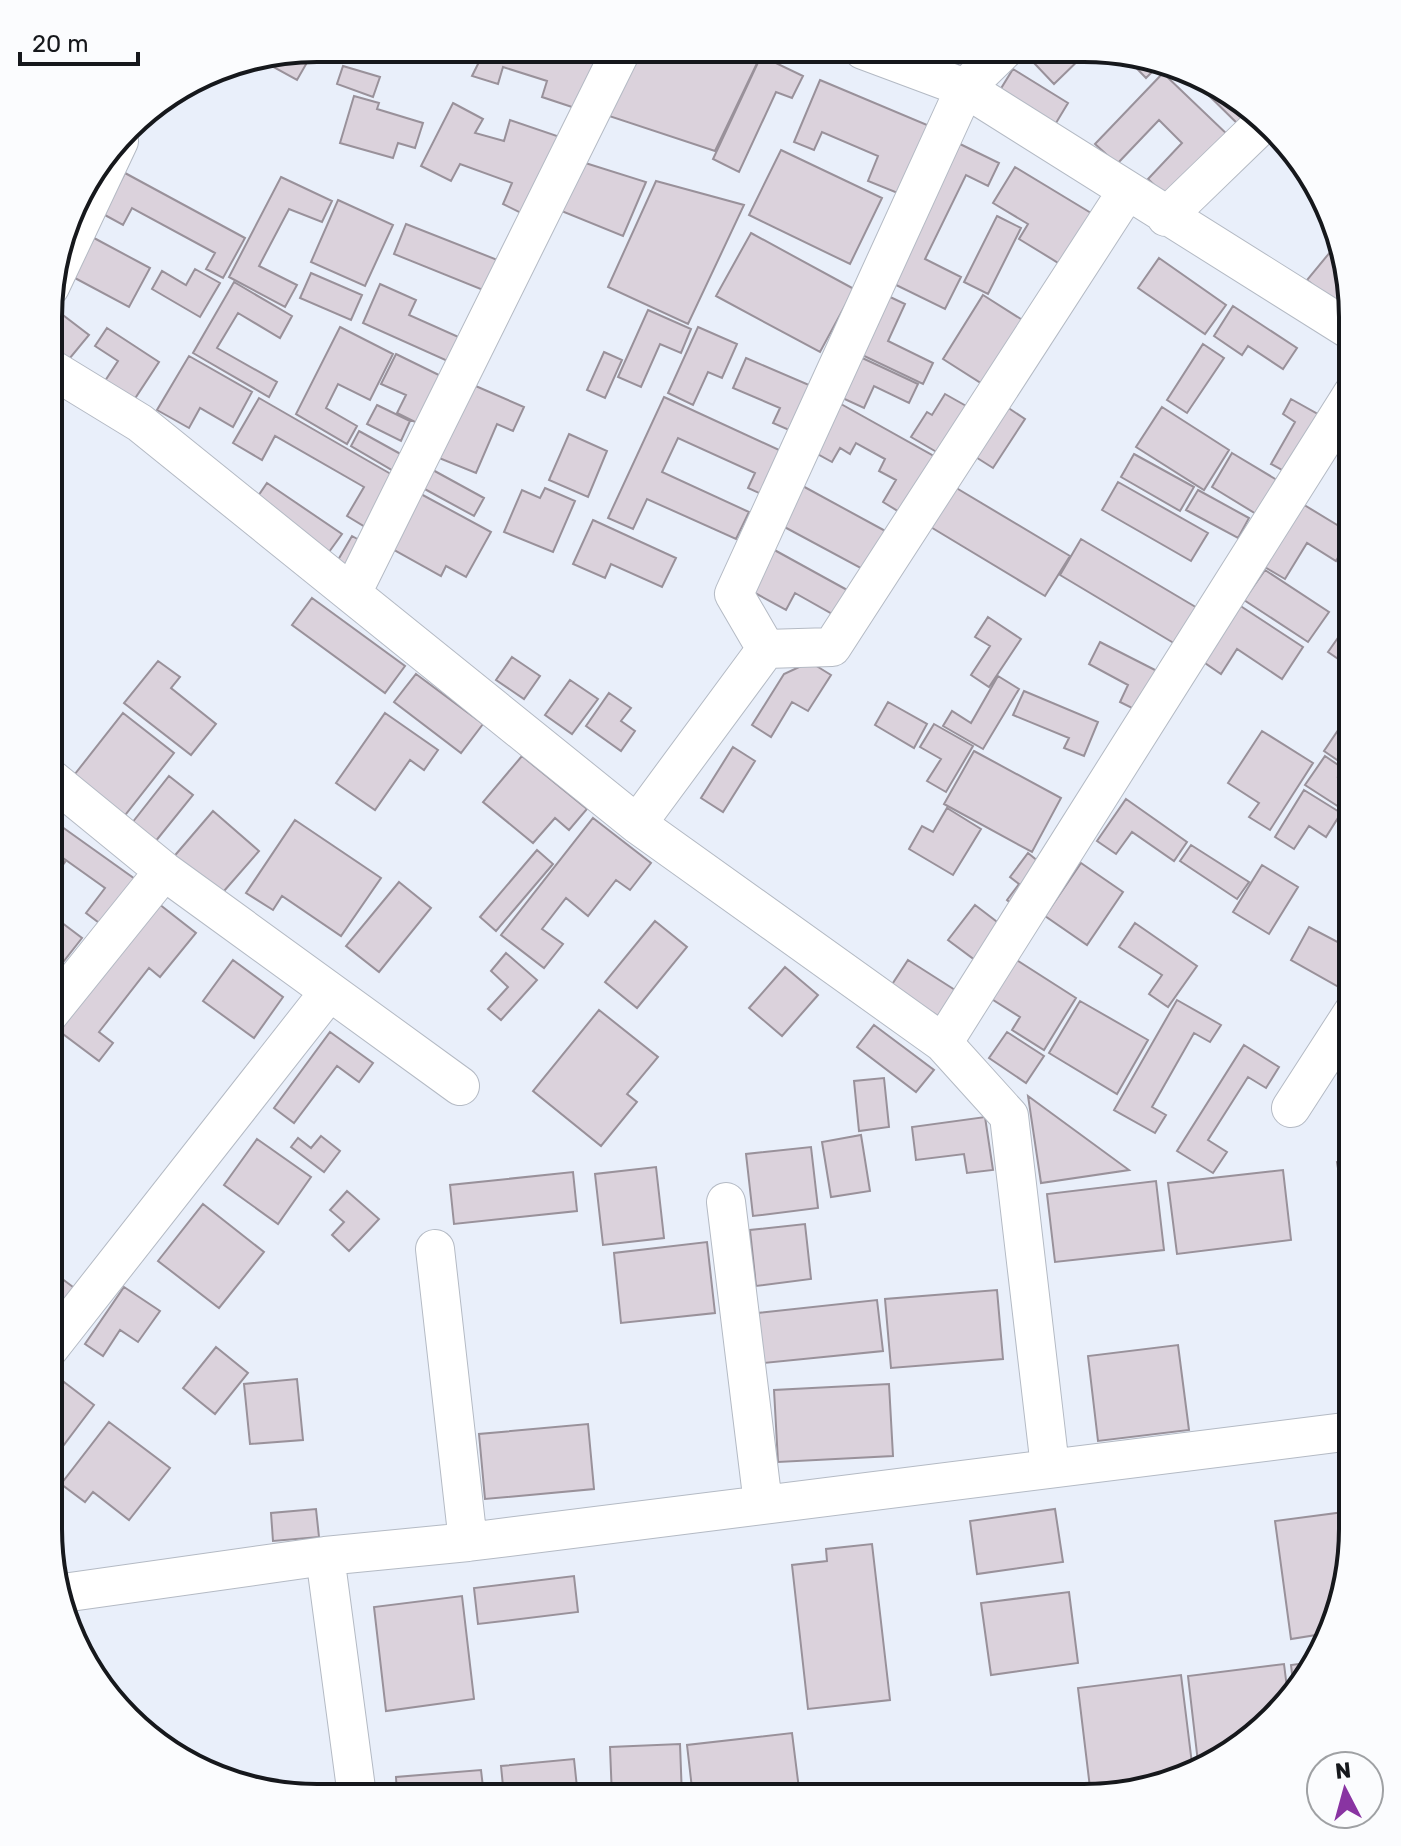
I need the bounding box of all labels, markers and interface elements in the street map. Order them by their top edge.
scale bar [20,16,138,66]
text: 20 m [32,30,89,58]
north arrow [1305,1750,1385,1830]
text: N [1334,1756,1352,1785]

